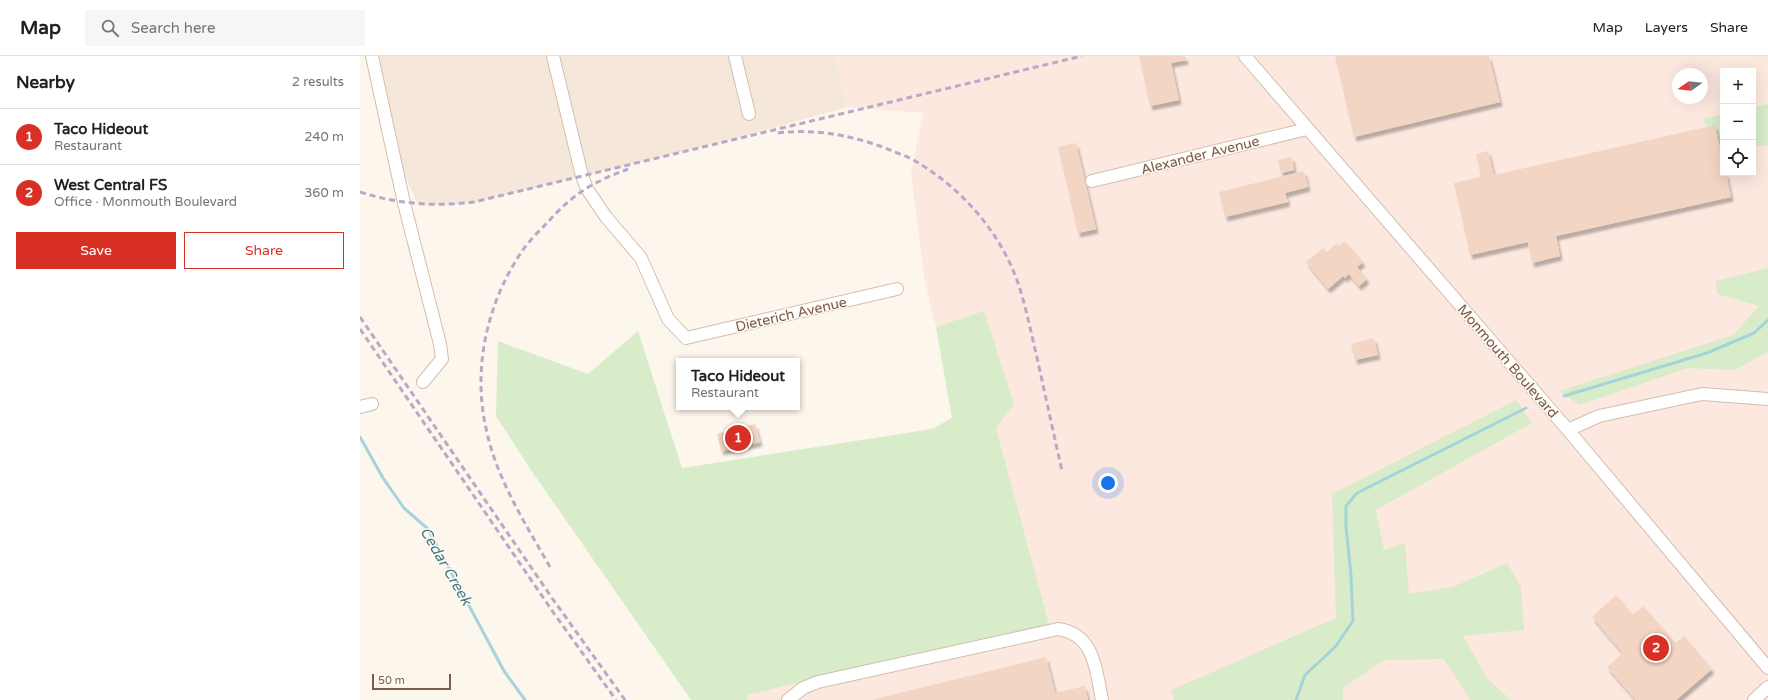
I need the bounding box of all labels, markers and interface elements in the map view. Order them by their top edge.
search box [85,10,365,46]
text: Map [20,17,61,39]
icon: search [99,17,121,39]
text: Search here [131,19,215,37]
text: Map [1593,19,1623,36]
text: Layers [1645,19,1688,36]
text: Share [1710,19,1748,36]
north arrow [1672,68,1708,104]
map controls [1720,68,1756,176]
button: + [1720,68,1756,104]
text: Nearby [16,72,75,93]
text: 2 results [292,74,344,90]
button: − [1720,104,1756,140]
text: Taco Hideout [54,120,148,138]
text: 1 [25,129,33,145]
text: 240 m [304,129,344,145]
street label: Alexander Avenue [1139,133,1261,178]
text: Restaurant [54,138,122,154]
button: locate [1720,140,1756,176]
text: West Central FS [54,176,167,194]
text: 2 [25,185,33,201]
text: 360 m [304,185,344,201]
text: Office · Monmouth Boulevard [54,194,237,210]
button: Save [16,232,176,269]
button: Share [184,232,344,269]
street label: Dieterich Avenue [734,293,848,336]
street label: Monmouth Boulevard [1454,301,1562,422]
popup [676,358,800,410]
text: Taco Hideout [691,367,785,385]
text: Restaurant [691,385,759,401]
pin: 1 [725,423,751,453]
your location [1098,473,1118,493]
water label: Cedar Creek [416,524,477,610]
pin: 2 [1643,633,1669,663]
scale bar [372,672,451,691]
text: 50 m [378,674,405,687]

